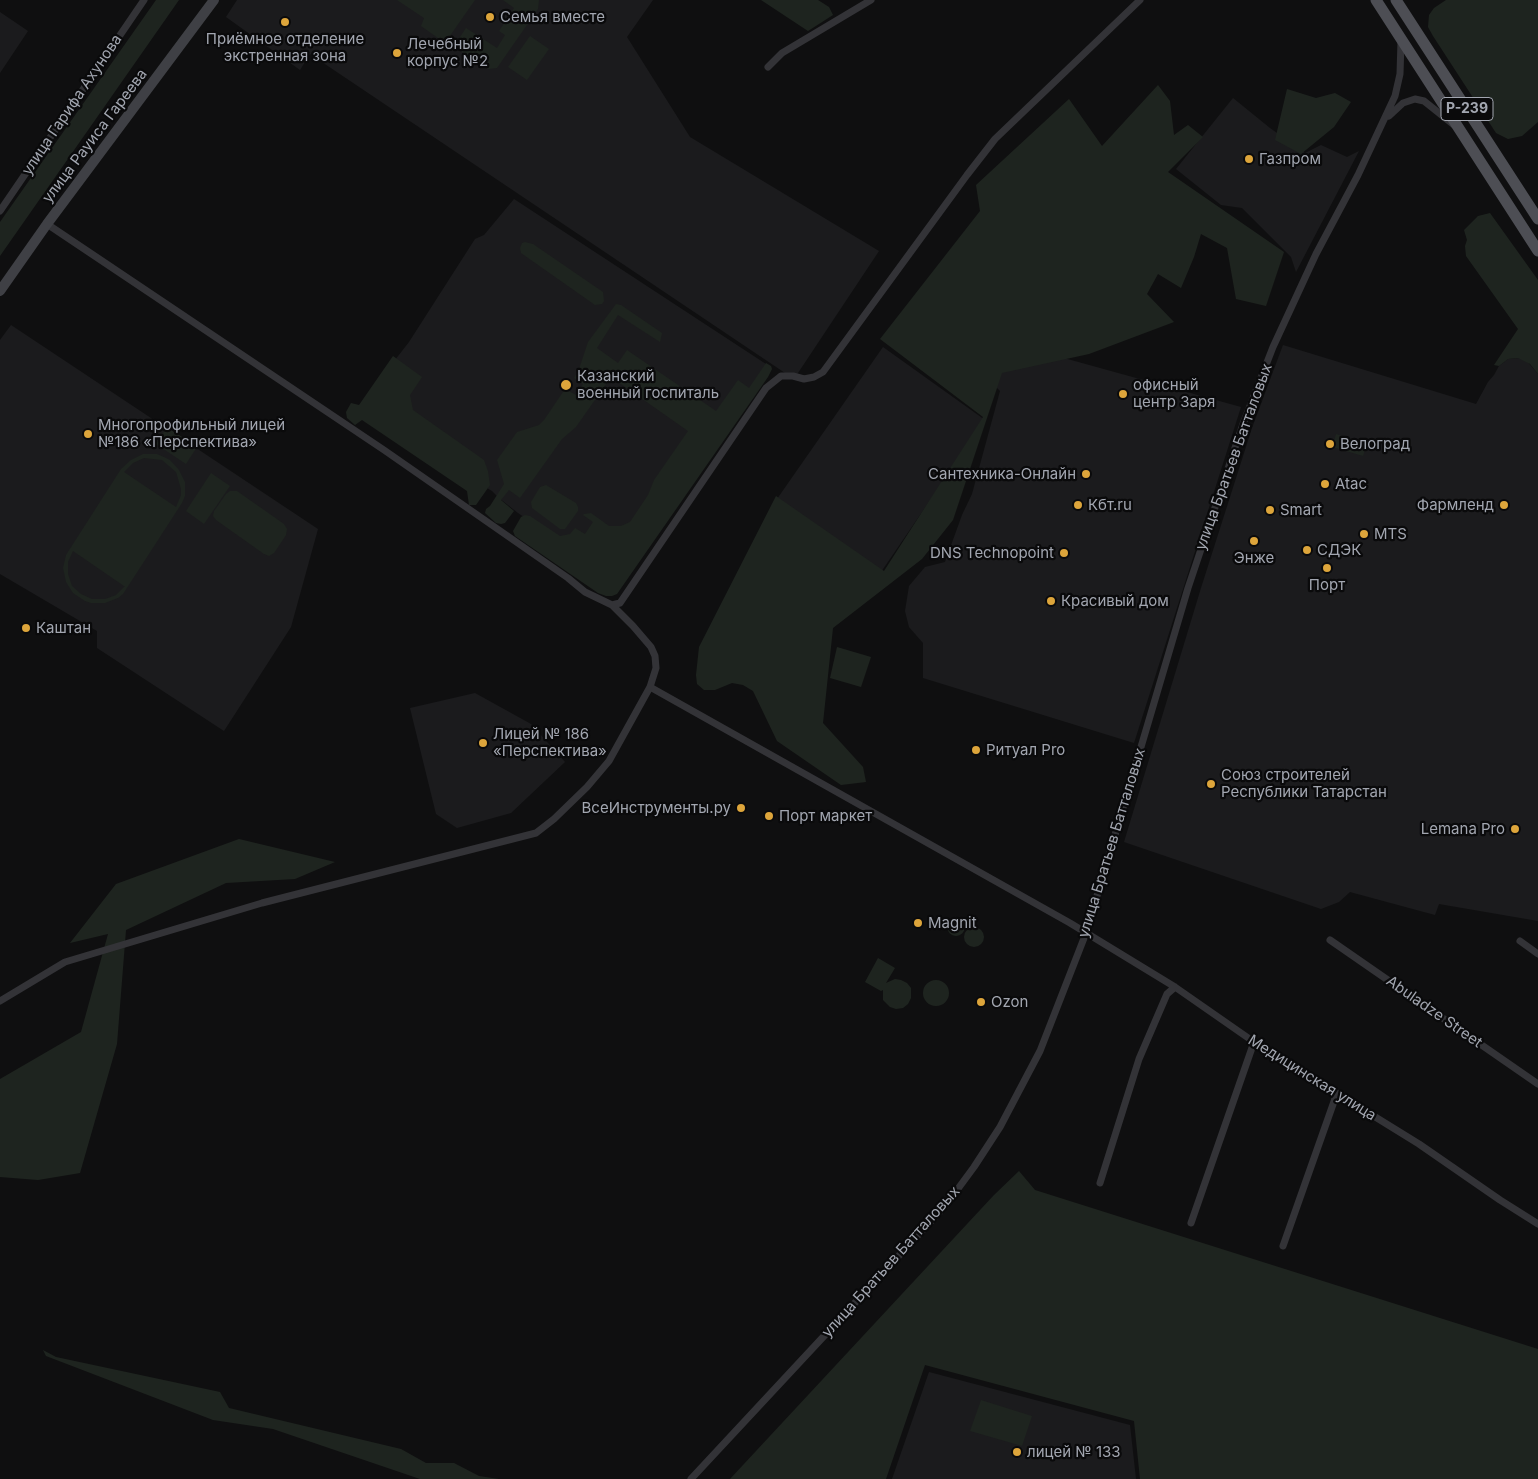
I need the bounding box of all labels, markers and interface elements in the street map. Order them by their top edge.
place label: Семья вместе [500,8,605,26]
marker: Семья вместе [484,11,496,23]
marker: Приёмное отделение экстренная зона [279,16,291,28]
place label: Приёмное отделение экстренная зона [206,30,364,65]
street label: улица Гарифа Ахунова [18,31,126,179]
place label: Лечебный корпус №2 [407,35,488,70]
marker: Лечебный корпус №2 [391,47,403,59]
street label: улица Рауиса Гареева [39,66,151,206]
road number: Р-239 [1441,98,1493,120]
place label: Газпром [1259,150,1321,168]
marker: Газпром [1243,153,1255,165]
street label: улица Братьев Батталовых [1192,361,1276,553]
place label: Казанский военный госпиталь [577,367,719,402]
place label: офисный центр Заря [1133,376,1215,411]
marker: Казанский военный госпиталь [559,378,573,392]
marker: офисный центр Заря [1117,388,1129,400]
place label: Многопрофильный лицей №186 «Перспектива» [98,416,285,451]
marker: Многопрофильный лицей №186 «Перспектива» [82,428,94,440]
place label: Велоград [1340,435,1410,453]
marker: Велоград [1324,438,1336,450]
place label: Сантехника-Онлайн [928,465,1076,483]
marker: Сантехника-Онлайн [1080,468,1092,480]
place label: Atac [1335,475,1367,493]
marker: Atac [1319,478,1331,490]
place label: Кбт.ru [1088,496,1132,514]
place label: Фармленд [1417,496,1494,514]
marker: Кбт.ru [1072,499,1084,511]
marker: Фармленд [1498,499,1510,511]
place label: Smart [1280,501,1322,519]
marker: Smart [1264,504,1276,516]
place label: MTS [1374,525,1407,543]
marker: MTS [1358,528,1370,540]
marker: Энже [1248,535,1260,547]
place label: СДЭК [1317,541,1361,559]
place label: DNS Technopoint [930,544,1054,562]
marker: СДЭК [1301,544,1313,556]
marker: DNS Technopoint [1058,547,1070,559]
place label: Энже [1234,549,1274,567]
marker: Порт [1321,562,1333,574]
place label: Порт [1309,576,1345,594]
place label: Красивый дом [1061,592,1169,610]
marker: Красивый дом [1045,595,1057,607]
place label: Каштан [36,619,91,637]
marker: Каштан [20,622,32,634]
place label: Лицей № 186 «Перспектива» [493,725,607,760]
marker: Лицей № 186 «Перспектива» [477,737,489,749]
place label: Ритуал Pro [986,741,1065,759]
marker: Ритуал Pro [970,744,982,756]
street label: улица Братьев Батталовых [1075,746,1149,940]
place label: Союз строителей Республики Татарстан [1221,766,1387,801]
marker: Союз строителей Республики Татарстан [1205,778,1217,790]
place label: ВсеИнструменты.ру [582,799,731,817]
marker: ВсеИнструменты.ру [735,802,747,814]
place label: Порт маркет [779,807,872,825]
marker: Порт маркет [763,810,775,822]
place label: Lemana Pro [1421,820,1505,838]
marker: Lemana Pro [1509,823,1521,835]
place label: Magnit [928,914,977,932]
marker: Magnit [912,917,924,929]
street label: Abuladze Street [1383,972,1485,1052]
place label: Ozon [991,993,1028,1011]
marker: Ozon [975,996,987,1008]
street label: Медицинская улица [1245,1031,1379,1125]
street label: улица Братьев Батталовых [818,1183,964,1341]
place label: лицей № 133 [1027,1443,1121,1461]
marker: лицей № 133 [1011,1446,1023,1458]

